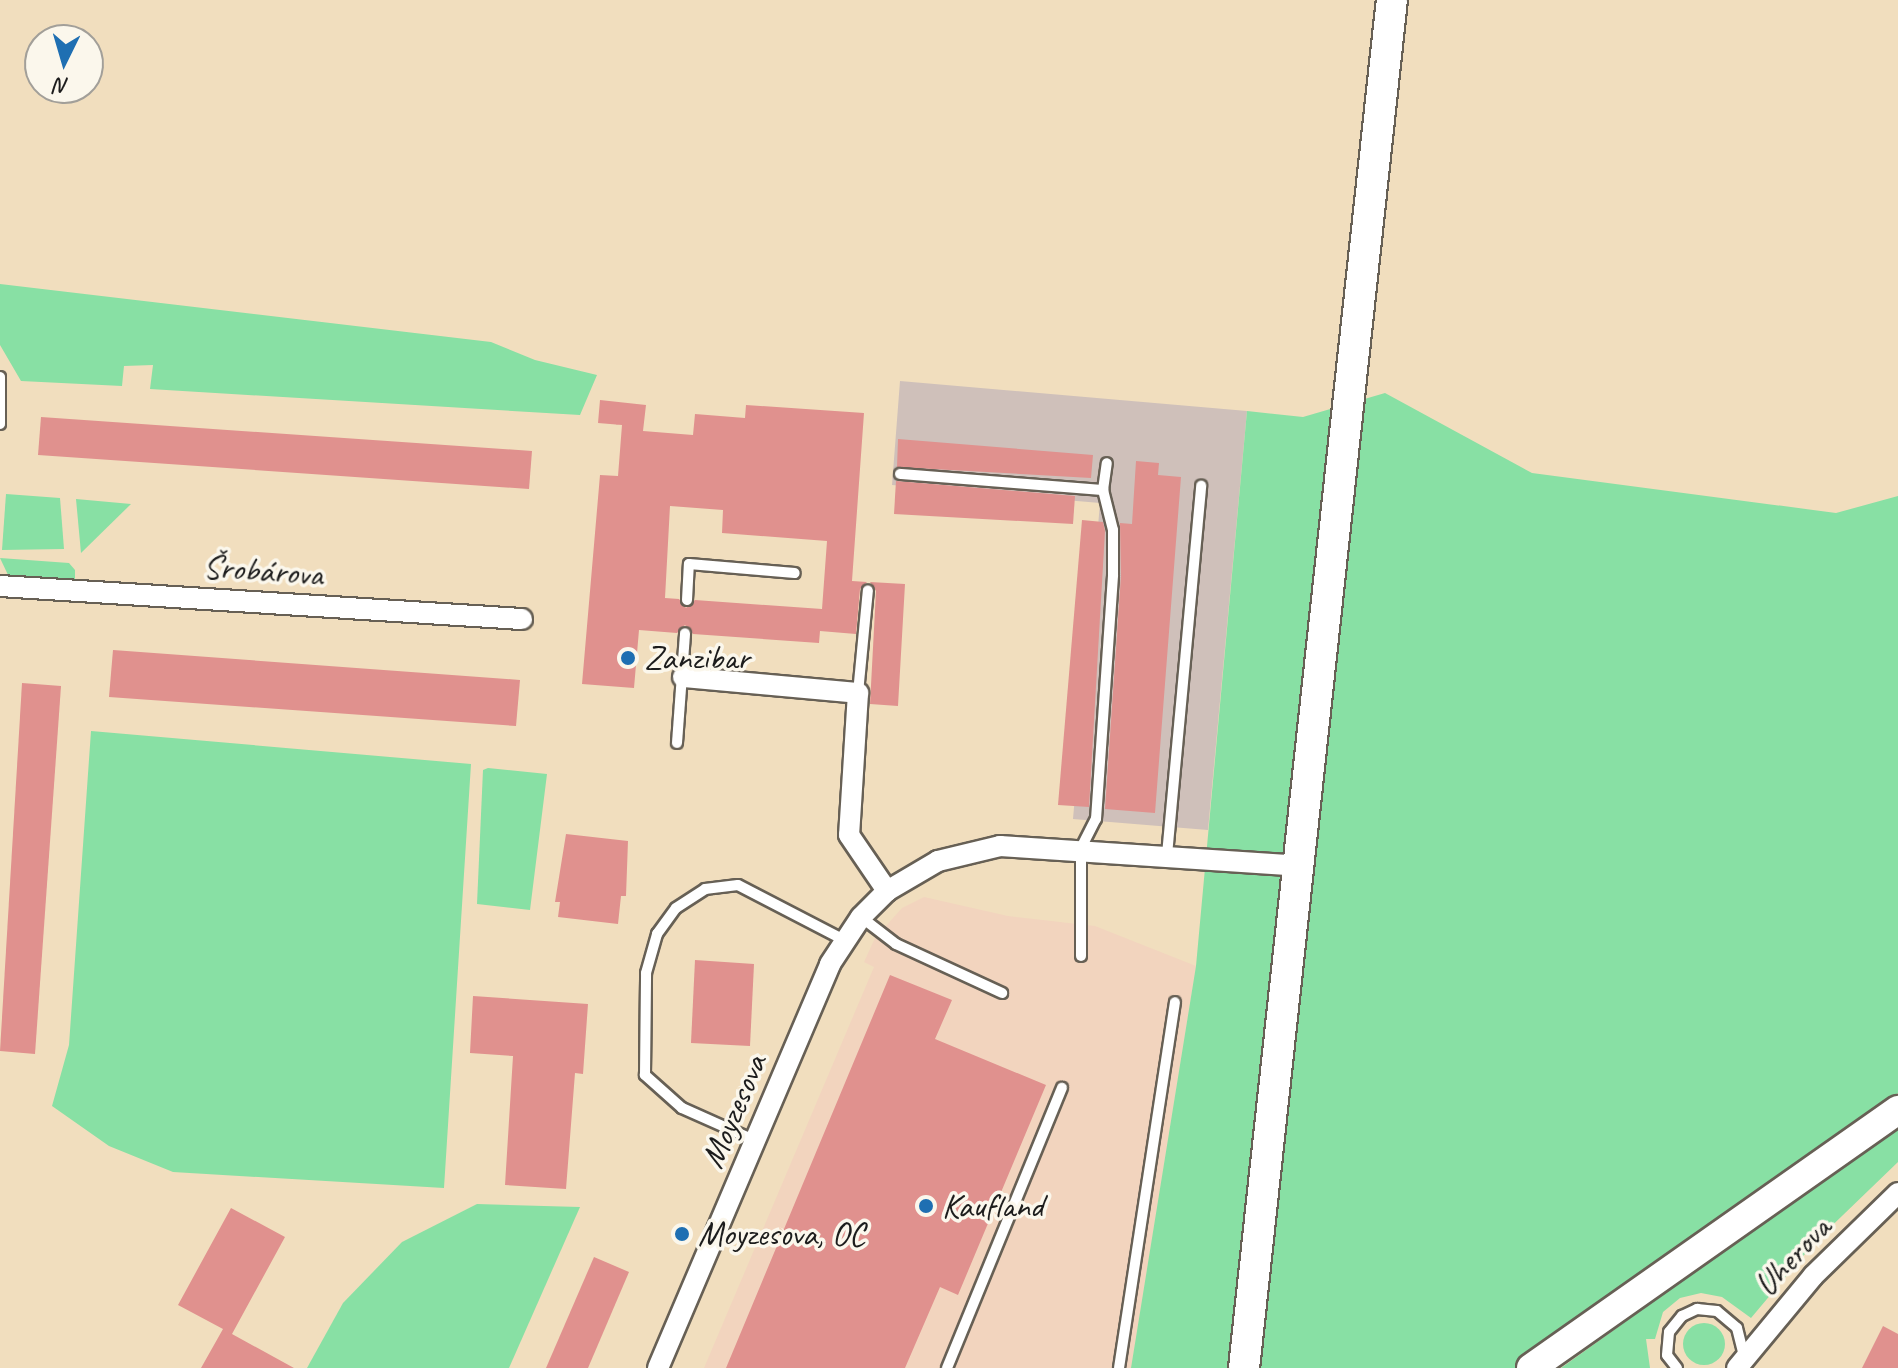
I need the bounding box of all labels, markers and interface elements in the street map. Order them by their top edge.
north arrow [24,24,104,104]
text: N [54,71,70,100]
street label: Šrobárova [202,545,324,595]
place label: Zanzibar [644,638,749,678]
marker: Zanzibar [619,649,637,667]
street label: Moyzesova [691,1048,775,1174]
place label: Kaufland [942,1186,1043,1226]
marker: Kaufland [917,1197,935,1215]
street label: Uherova [1745,1208,1839,1304]
place label: Moyzesova, OC [698,1214,865,1254]
marker: Moyzesova, OC [673,1225,691,1243]

